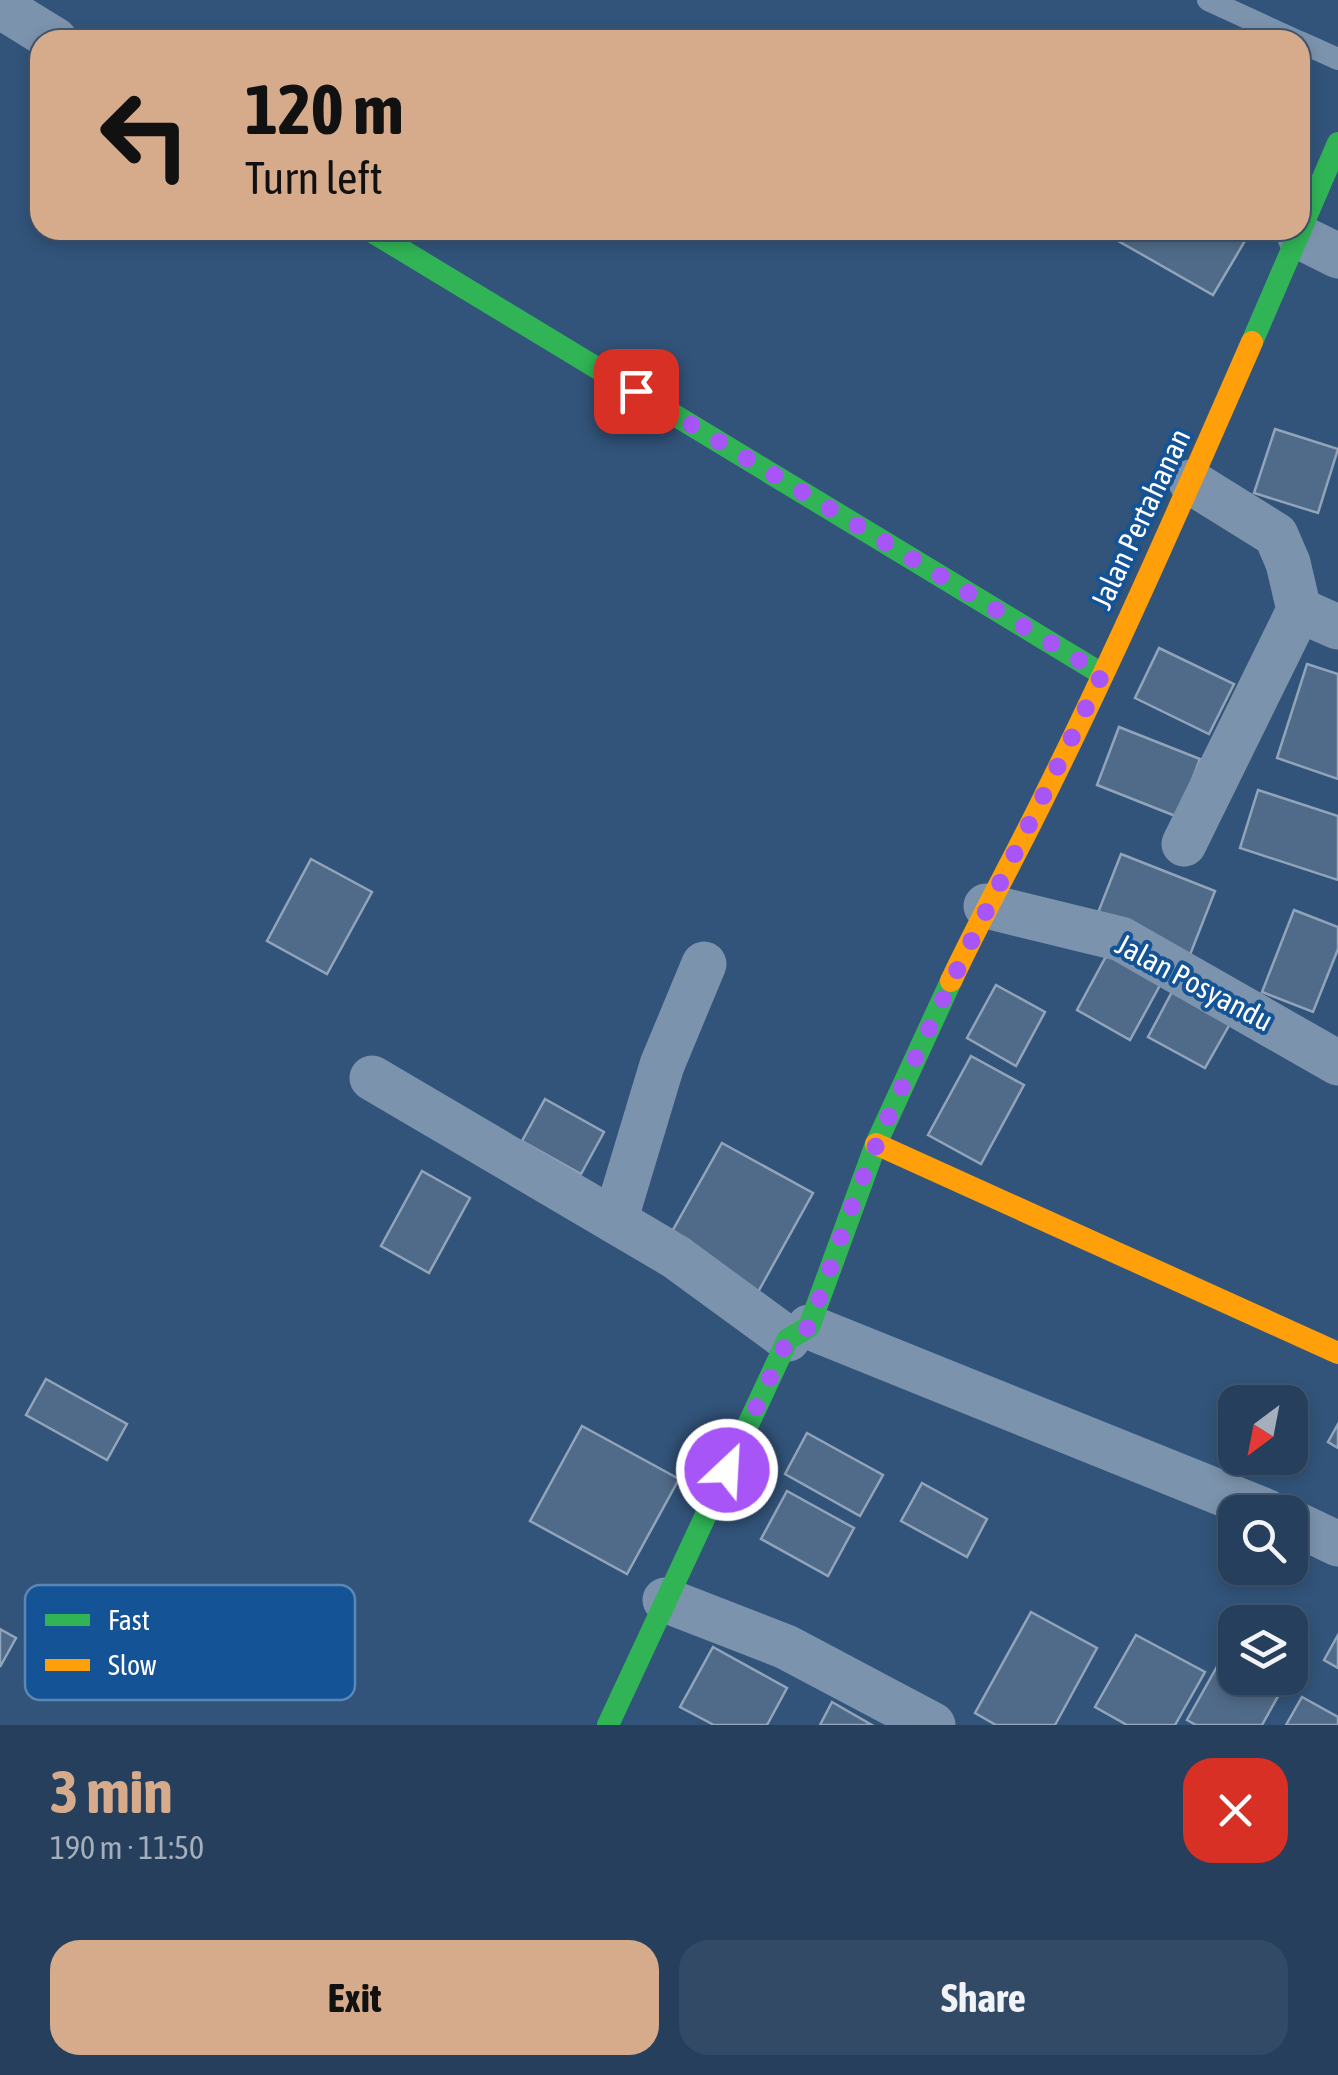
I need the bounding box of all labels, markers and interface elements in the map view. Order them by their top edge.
text: 120 m [245,69,404,149]
icon: left [80,70,210,200]
text: Turn left [245,152,383,204]
pin [594,349,679,434]
icon: arrive [609,364,664,419]
street label: Jalan Pertahanan [1084,423,1197,614]
street label: Jalan Posyandu [1110,927,1279,1038]
north arrow [1218,1385,1308,1475]
map controls [1218,1385,1308,1695]
position arrow [675,1418,779,1522]
button: search [1218,1495,1308,1585]
legend [25,1585,355,1700]
text: Fast [108,1604,150,1636]
button: layers [1218,1605,1308,1695]
text: Slow [108,1649,157,1681]
text: 3 min [50,1757,173,1826]
button: close [1183,1758,1288,1863]
text: 190 m · 11:50 [50,1829,204,1866]
button: Exit [50,1940,659,2055]
button: Share [679,1940,1288,2055]

